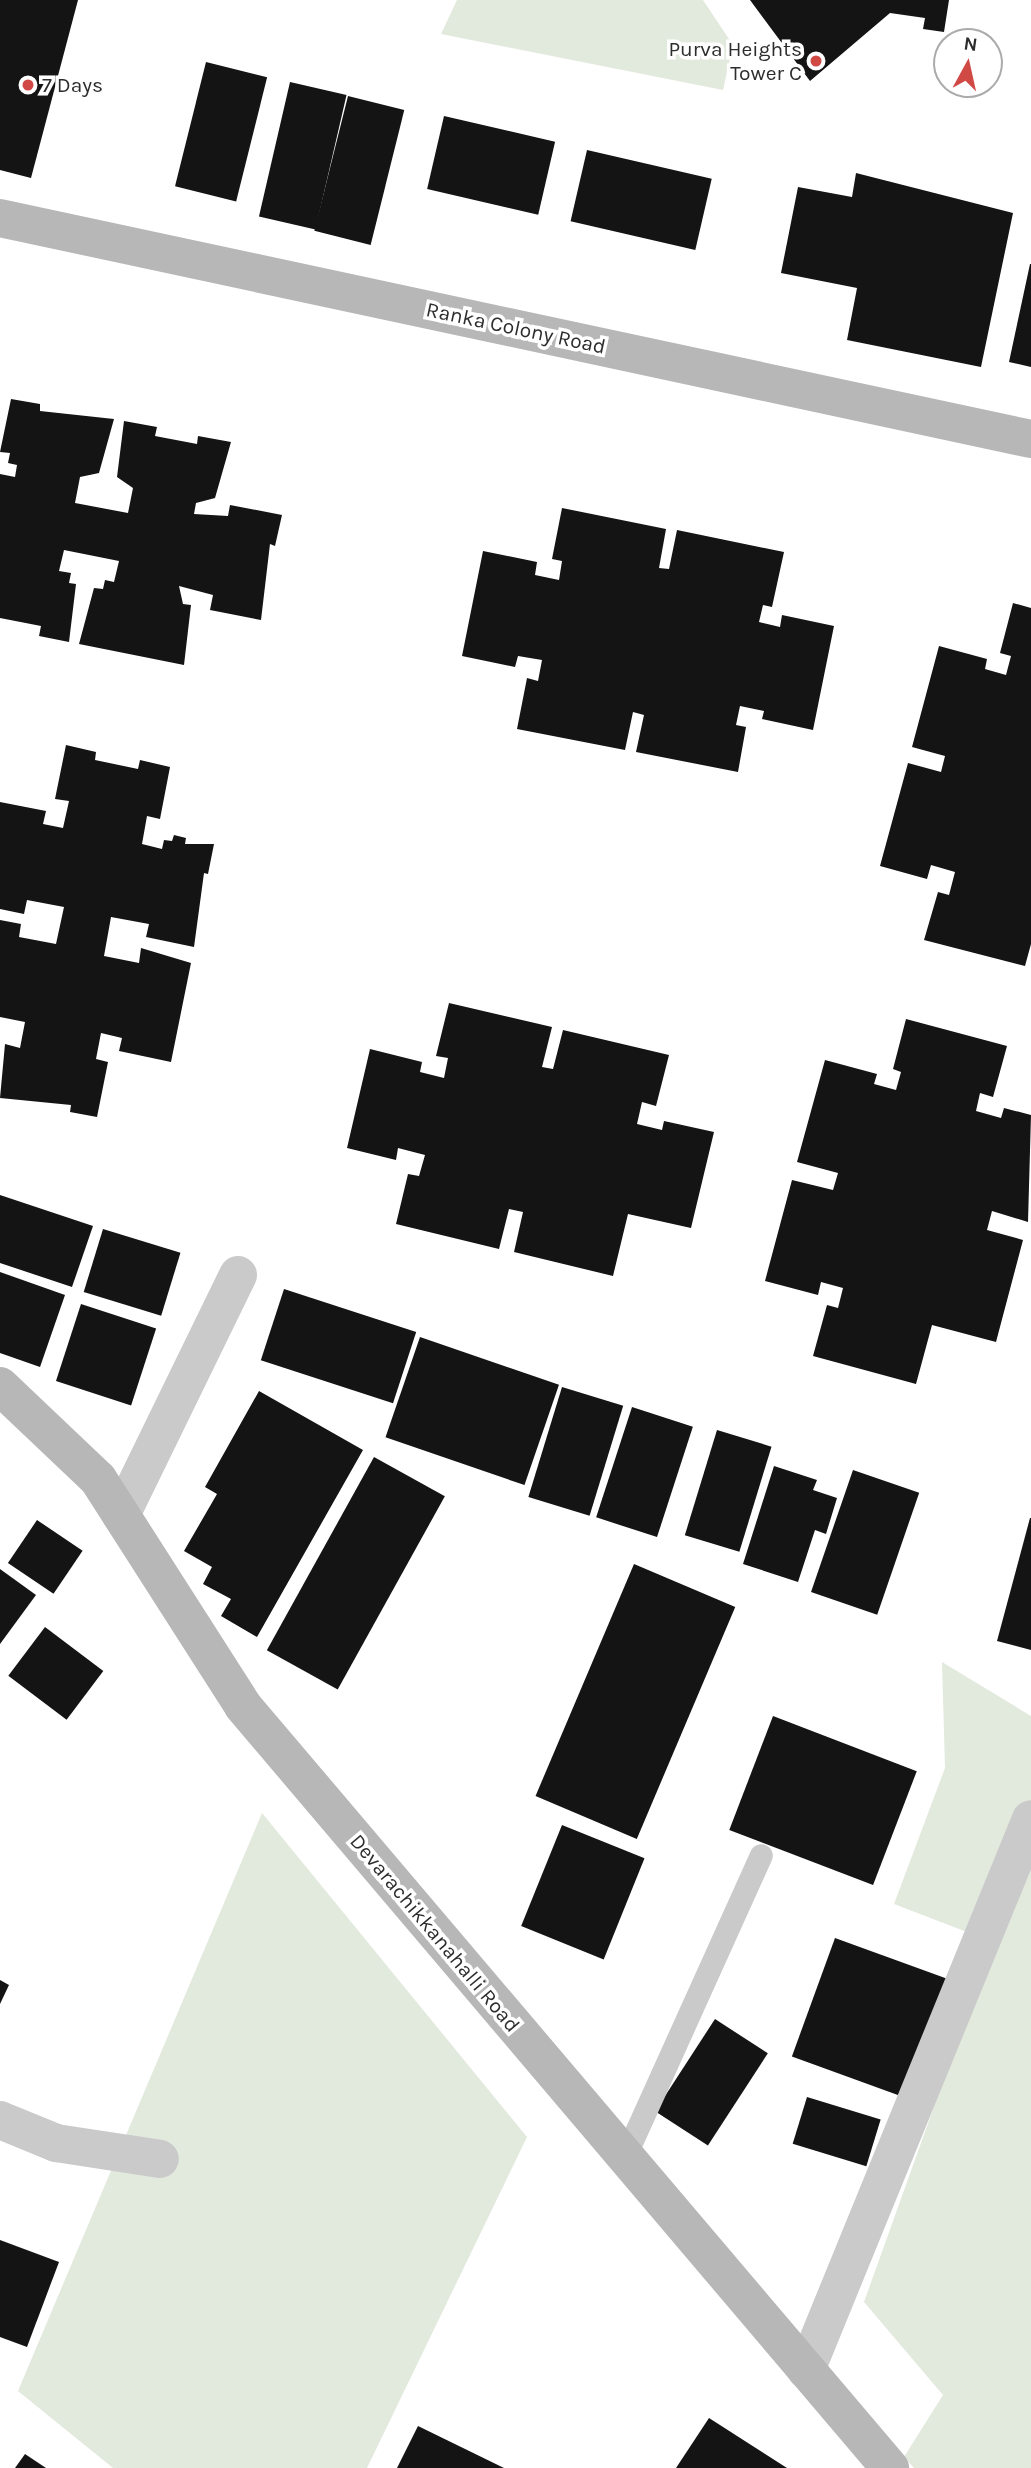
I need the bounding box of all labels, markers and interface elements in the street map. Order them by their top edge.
north arrow [933,28,1003,98]
text: N [962,32,979,56]
place label: Purva Heights Tower C [668,36,802,86]
marker: Purva Heights Tower C [808,53,824,69]
place label: 7 Days [42,72,103,98]
marker: 7 Days [20,77,36,93]
street label: Ranka Colony Road [424,297,608,359]
street label: Devarachikkanahalli Road [345,1829,525,2037]

